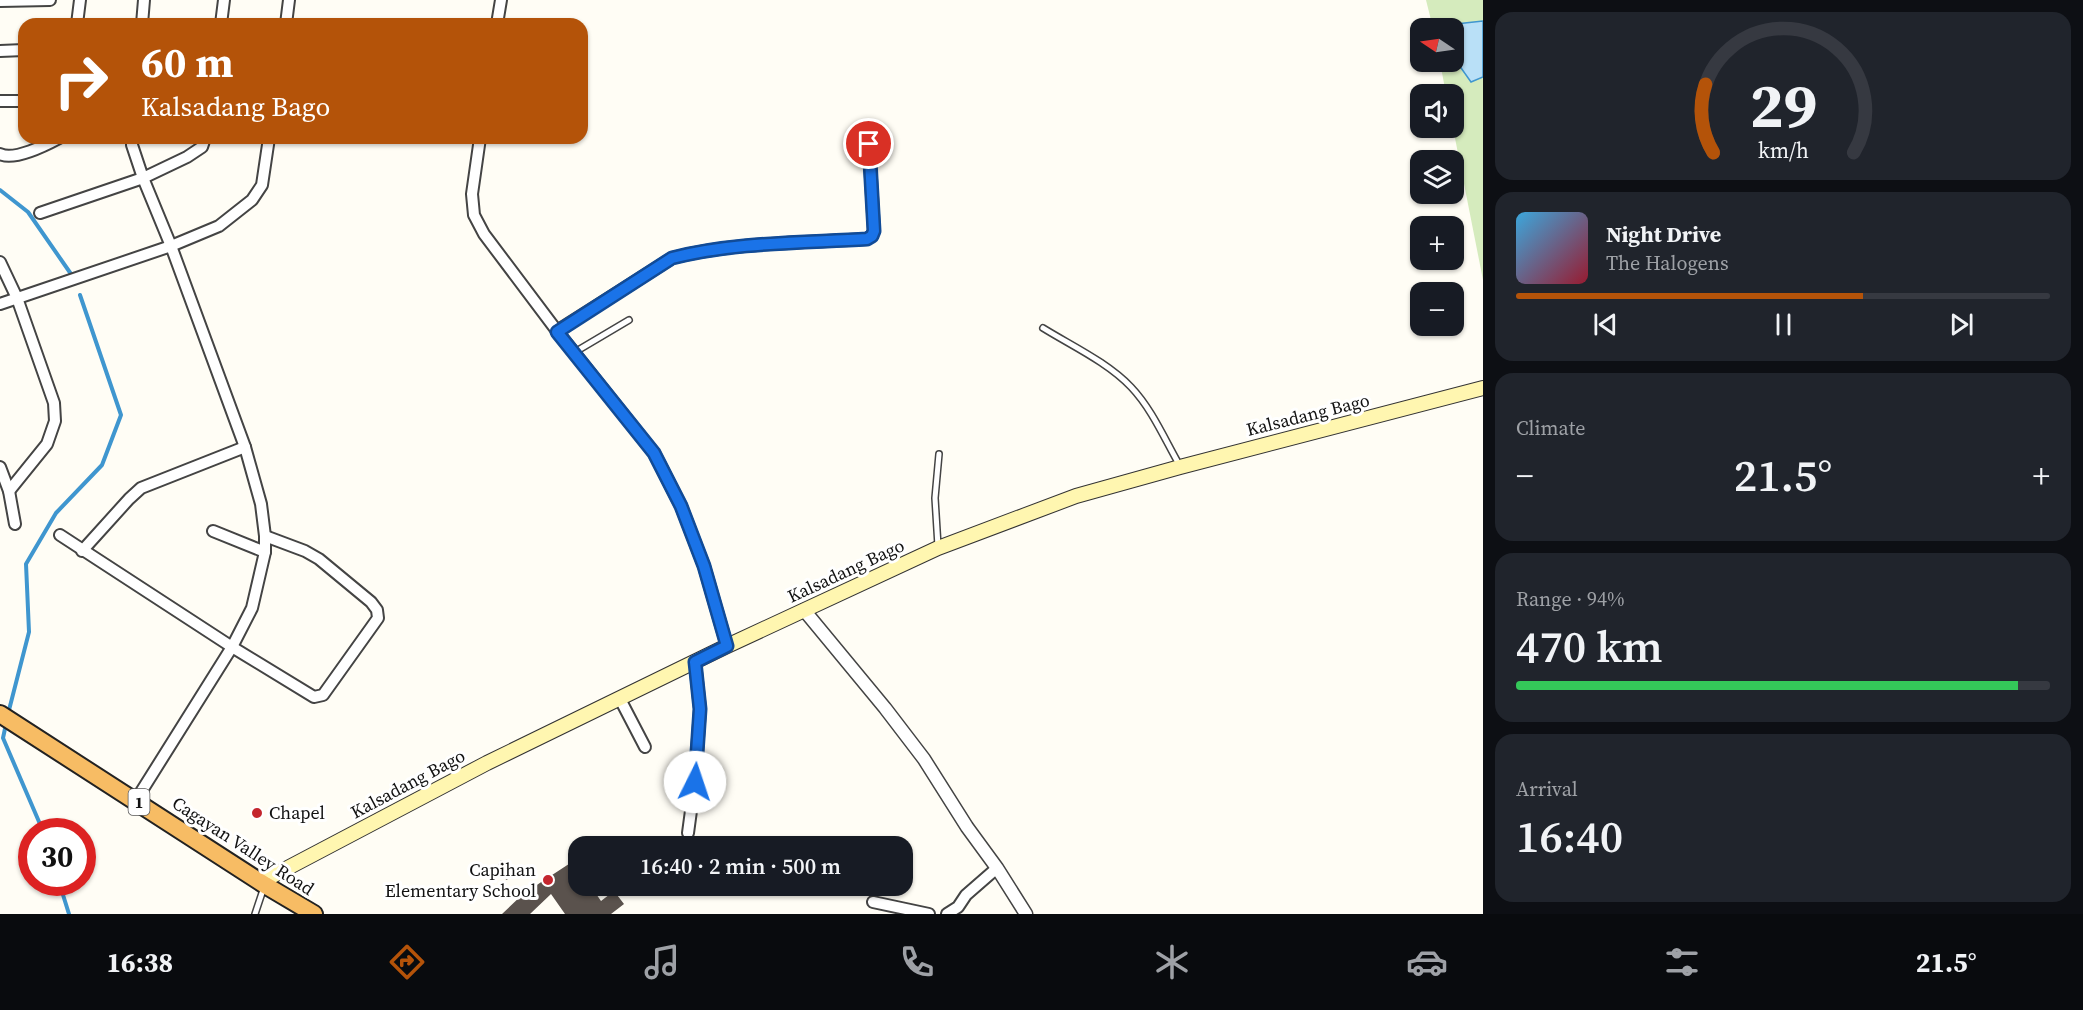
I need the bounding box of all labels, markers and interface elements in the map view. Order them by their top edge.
north arrow [1410,18,1464,72]
map controls [1410,18,1464,336]
text: 60 m [141,33,234,91]
icon: right [42,42,120,120]
text: 29 [1749,62,1817,148]
button: sound [1410,84,1464,138]
text: Kalsadang Bago [141,88,330,125]
pin [843,118,894,169]
icon: arrive [852,127,885,160]
text: km/h [1757,137,1809,166]
button: layers [1410,150,1464,204]
button: + [1410,216,1464,270]
text: Night Drive [1606,219,1721,249]
text: The Halogens [1606,249,1729,277]
button: − [1410,282,1464,336]
icon: previous [1589,308,1622,341]
icon: pause [1767,308,1800,341]
icon: next [1945,308,1978,341]
street label: Kalsadang Bago [1244,387,1372,442]
text: Climate [1516,414,1585,442]
text: 21.5° [1734,444,1832,506]
text: − [1516,453,1534,498]
text: + [2033,453,2050,498]
street label: Kalsadang Bago [783,533,908,609]
text: Range · 94% [1516,585,1625,613]
text: 470 km [1516,615,1663,677]
street label: Kalsadang Bago [346,743,469,824]
position arrow [663,750,727,814]
text: Arrival [1516,775,1578,803]
road number: 1 [128,789,150,815]
street label: Cagayan Valley Road [167,790,319,901]
place label: Chapel [269,800,325,825]
text: 16:40 [1516,805,1623,867]
marker: Chapel [250,806,264,820]
speed limit sign: 30 [18,818,96,896]
text: 16:40 · 2 min · 500 m [640,851,841,881]
place label: Capihan Elementary School [385,857,536,903]
marker: Capihan Elementary School [541,873,555,887]
icon: directions [386,941,428,983]
icon: music [641,941,683,983]
icon: phone [896,941,938,983]
icon: climate [1151,941,1193,983]
icon: car [1406,941,1448,983]
icon: filters [1661,941,1703,983]
text: 16:38 [106,944,173,981]
text: 21.5° [1916,944,1977,981]

